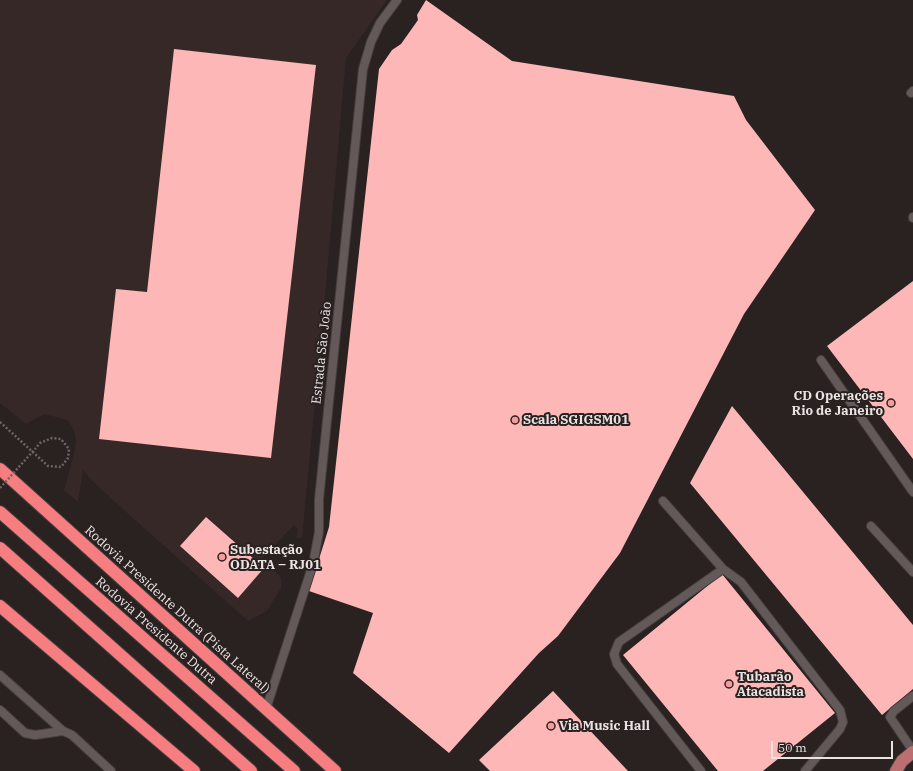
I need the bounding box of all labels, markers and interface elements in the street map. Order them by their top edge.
street label: Estrada São João [309,301,335,405]
place label: CD Operações Rio de Janeiro [792,388,883,419]
marker: CD Operações Rio de Janeiro [886,398,896,408]
place label: Scala SGIGSM01 [523,412,629,428]
marker: Scala SGIGSM01 [510,415,520,425]
street label: Rodovia Presidente Dutra (Pista Lateral) [81,523,273,697]
place label: Subestação ODATA – RJ01 [230,542,321,573]
marker: Subestação ODATA – RJ01 [217,552,227,562]
street label: Rodovia Presidente Dutra [92,574,220,688]
place label: Tubarão Atacadista [737,669,804,700]
marker: Tubarão Atacadista [724,679,734,689]
place label: Via Music Hall [559,718,650,734]
marker: Via Music Hall [546,721,556,731]
scale bar [773,733,895,759]
text: 50 m [778,740,807,755]

